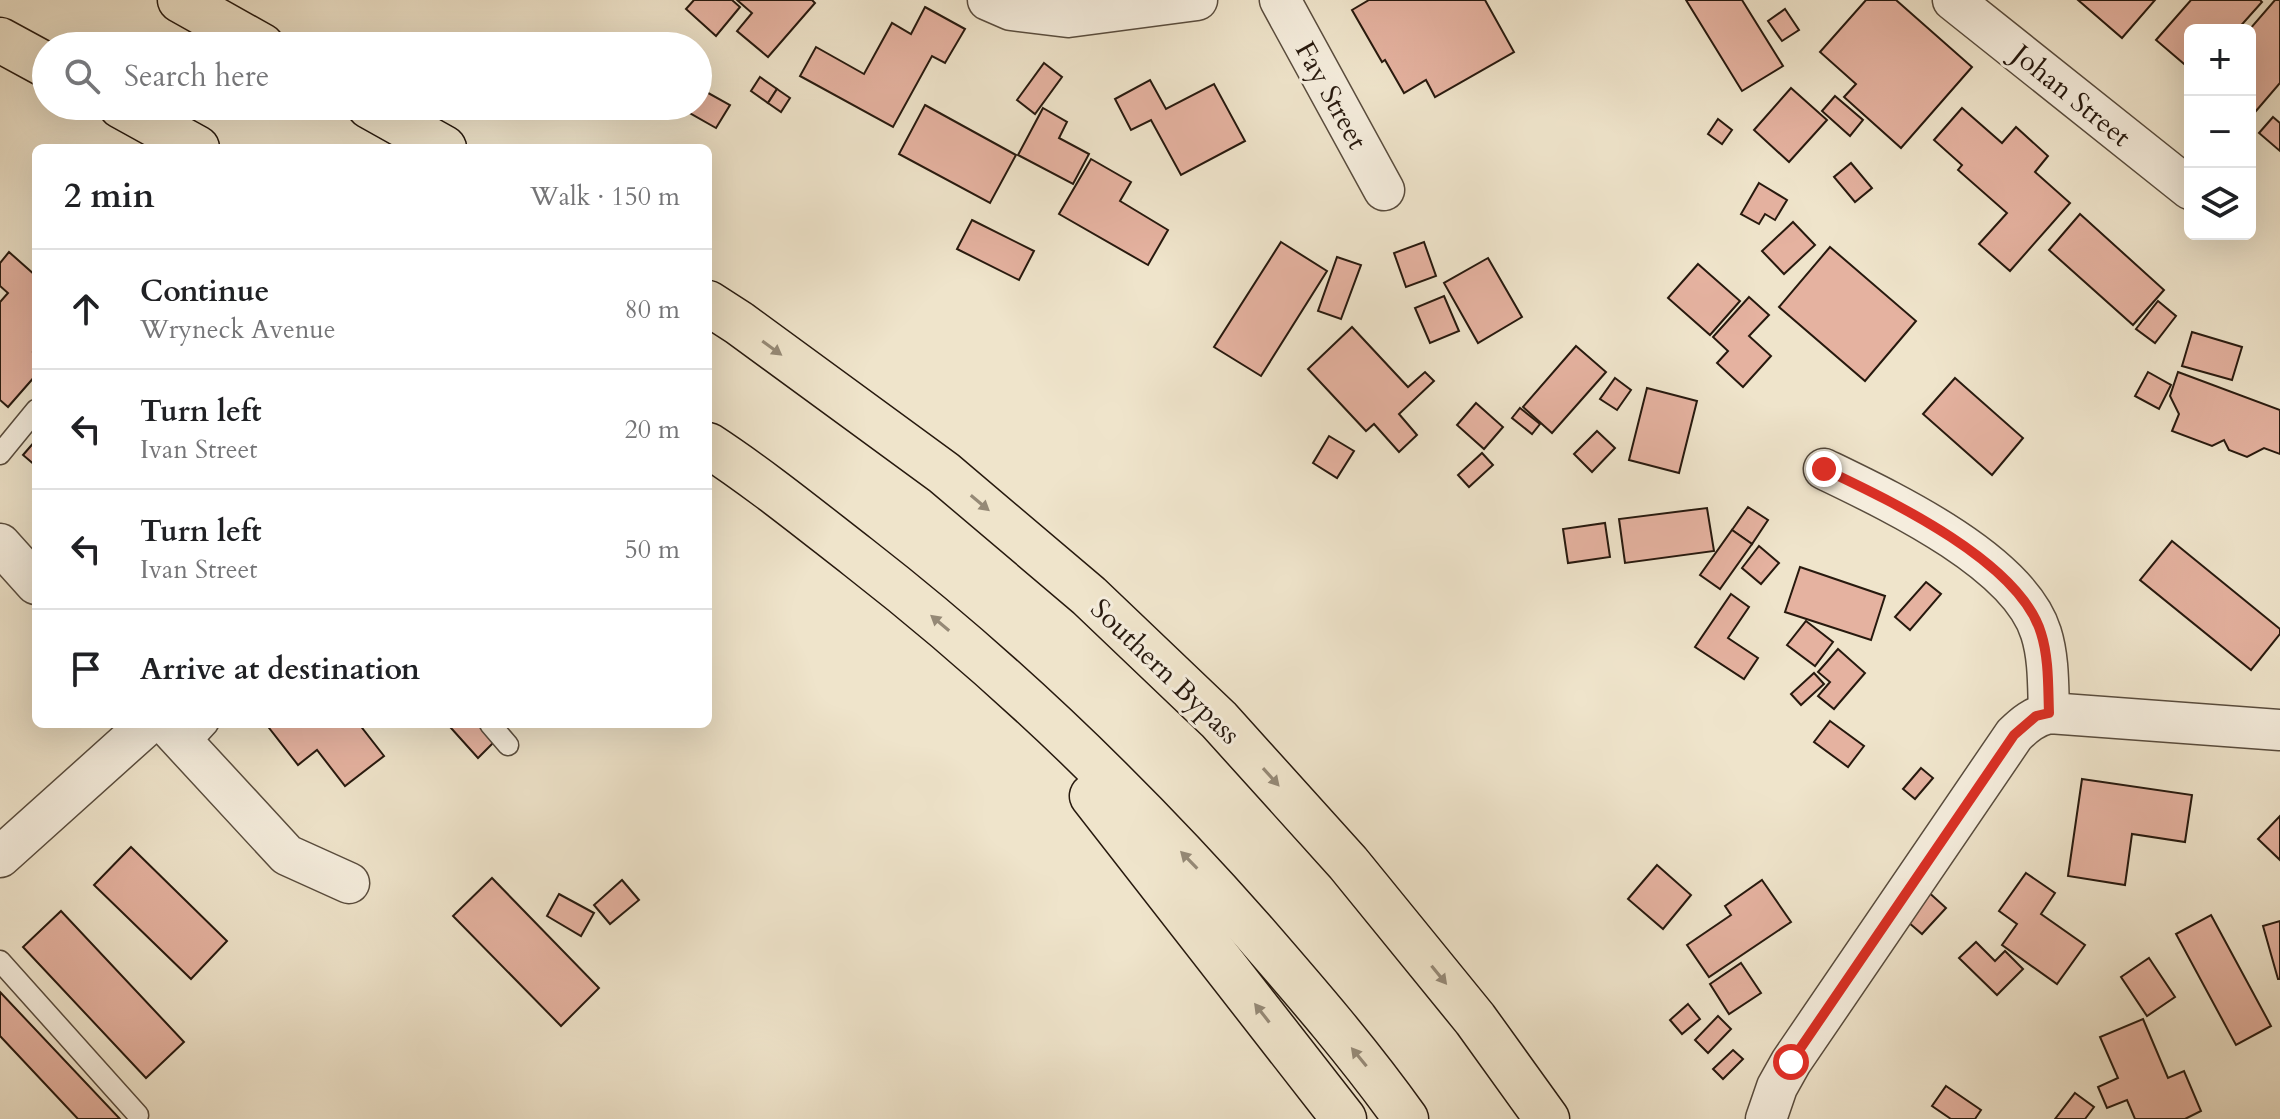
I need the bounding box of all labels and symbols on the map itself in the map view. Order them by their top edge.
street label: Johan Street [2001,34,2139,156]
street label: Fay Street [1286,35,1376,156]
one-way arrow [762,339,782,355]
route end [1806,451,1842,487]
one-way arrow [970,494,990,511]
street label: Southern Bypass [1082,590,1249,753]
one-way arrow [930,615,950,632]
one-way arrow [1261,768,1279,787]
one-way arrow [1181,851,1199,870]
one-way arrow [1430,965,1447,985]
one-way arrow [1255,1003,1271,1023]
route start [1773,1044,1809,1080]
one-way arrow [1351,1047,1367,1067]

